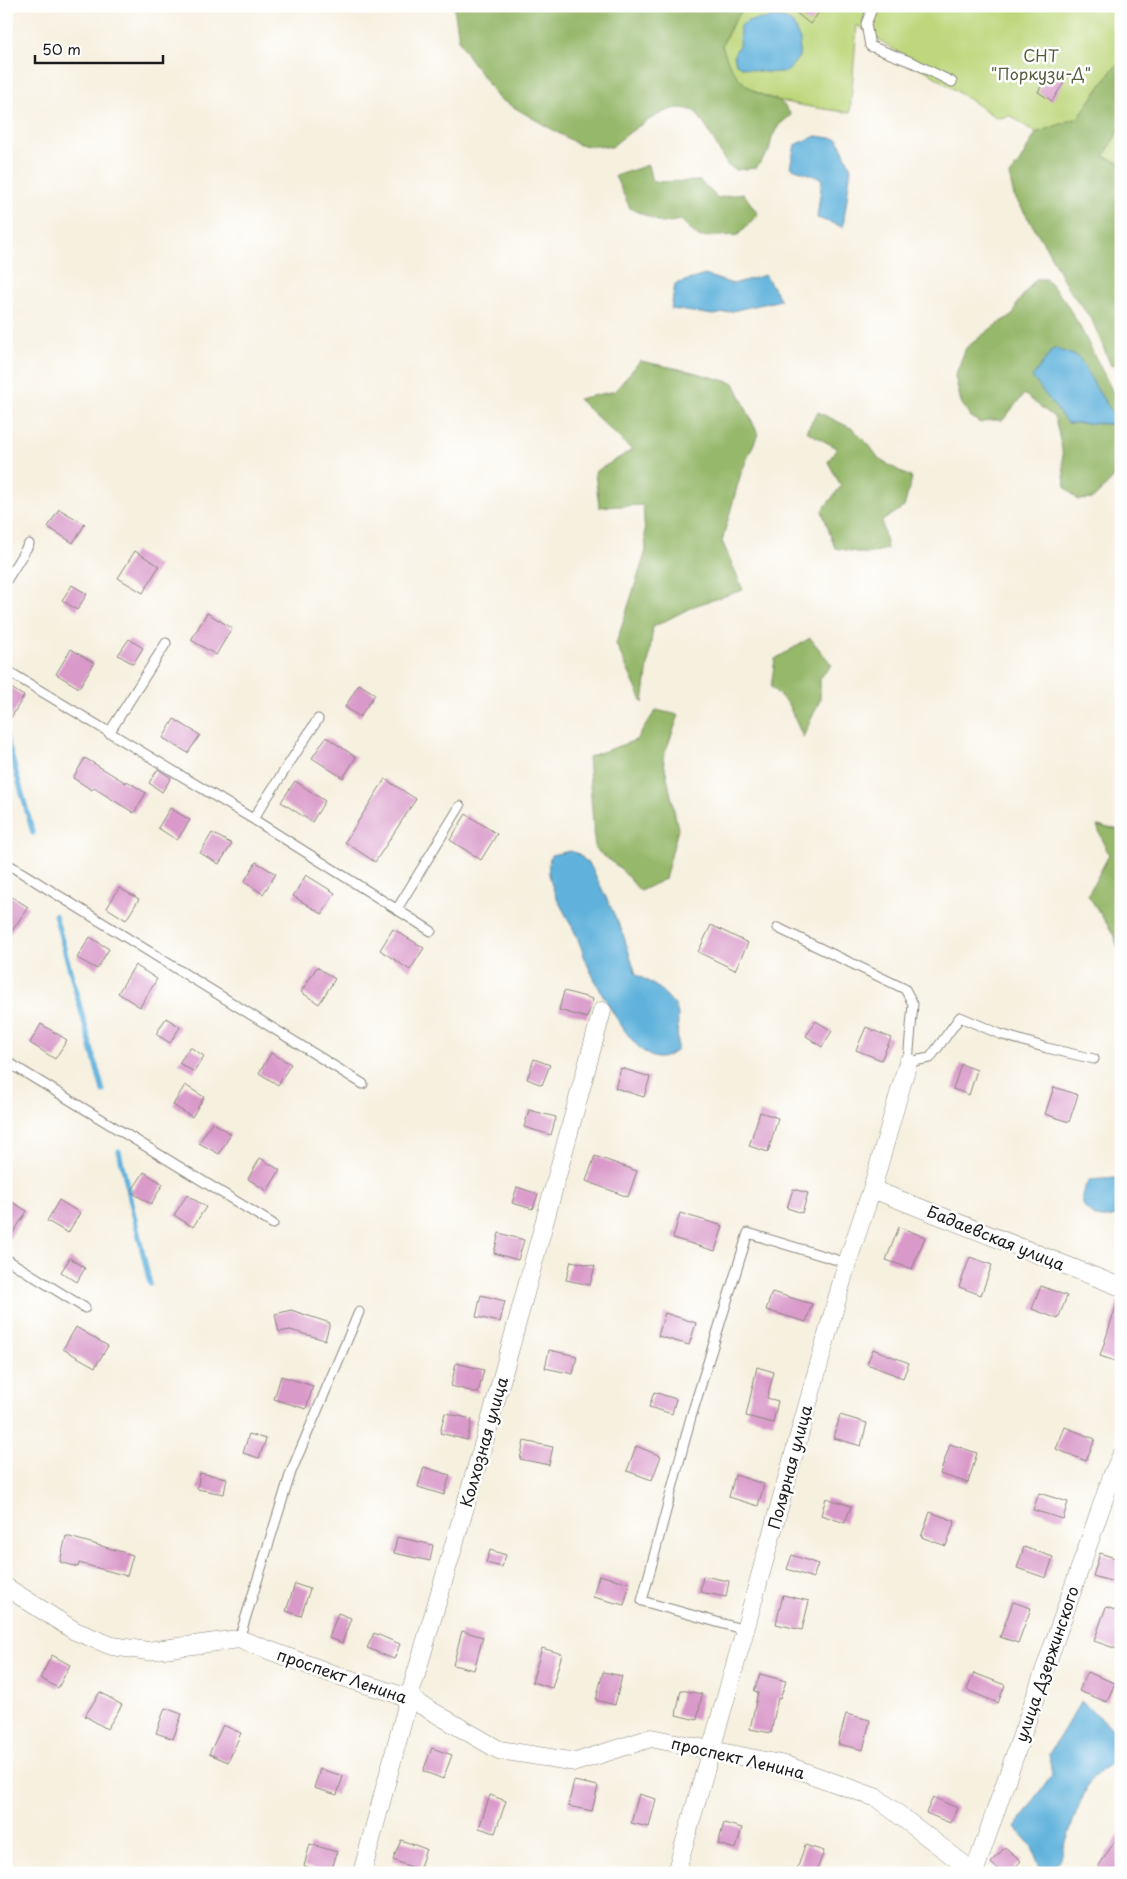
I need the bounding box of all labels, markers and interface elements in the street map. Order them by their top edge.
scale bar [35,32,162,64]
text: 50 m [42,37,81,60]
park label: СНТ "Поркузи-Д" [991,43,1091,85]
street label: Бадаевская улица [924,1198,1069,1276]
street label: Колхозная улица [453,1374,513,1510]
street label: Полярная улица [761,1402,817,1531]
street label: улица Дзержинского [1008,1582,1084,1745]
street label: проспект Ленина [274,1642,411,1709]
street label: проспект Ленина [669,1730,807,1784]

